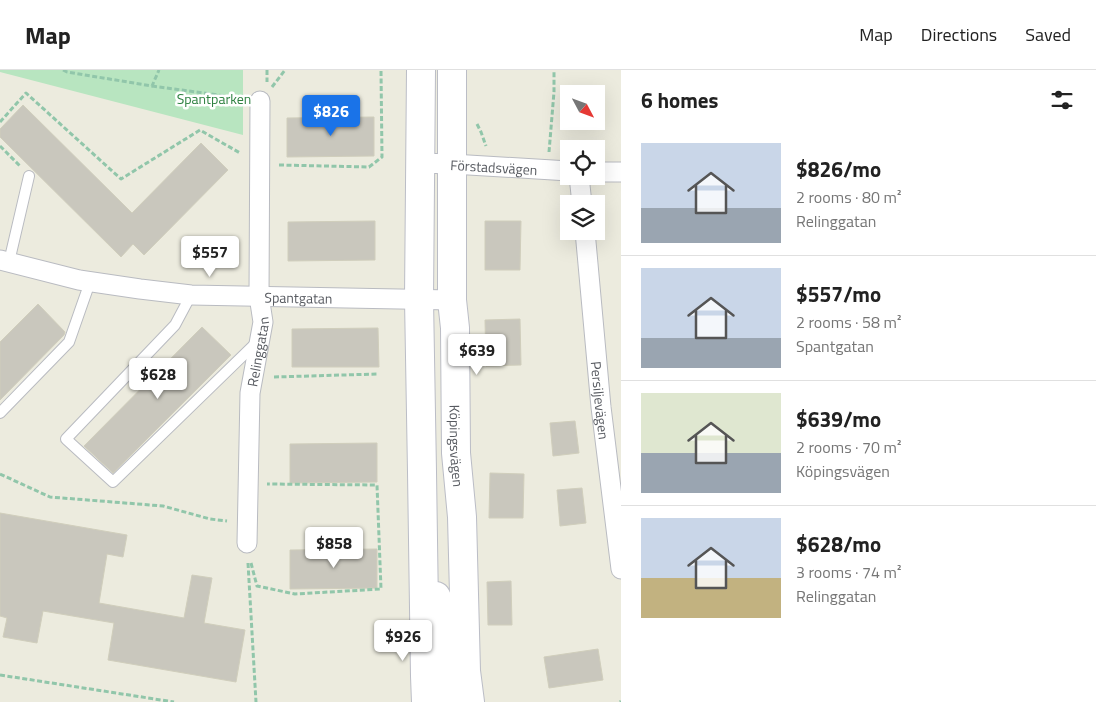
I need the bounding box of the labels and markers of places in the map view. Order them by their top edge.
pin: $826 [301,94,361,137]
pin: $557 [180,236,240,278]
pin: $639 [447,334,507,376]
pin: $628 [128,358,188,400]
pin: $858 [304,526,364,569]
pin: $926 [373,620,433,662]

